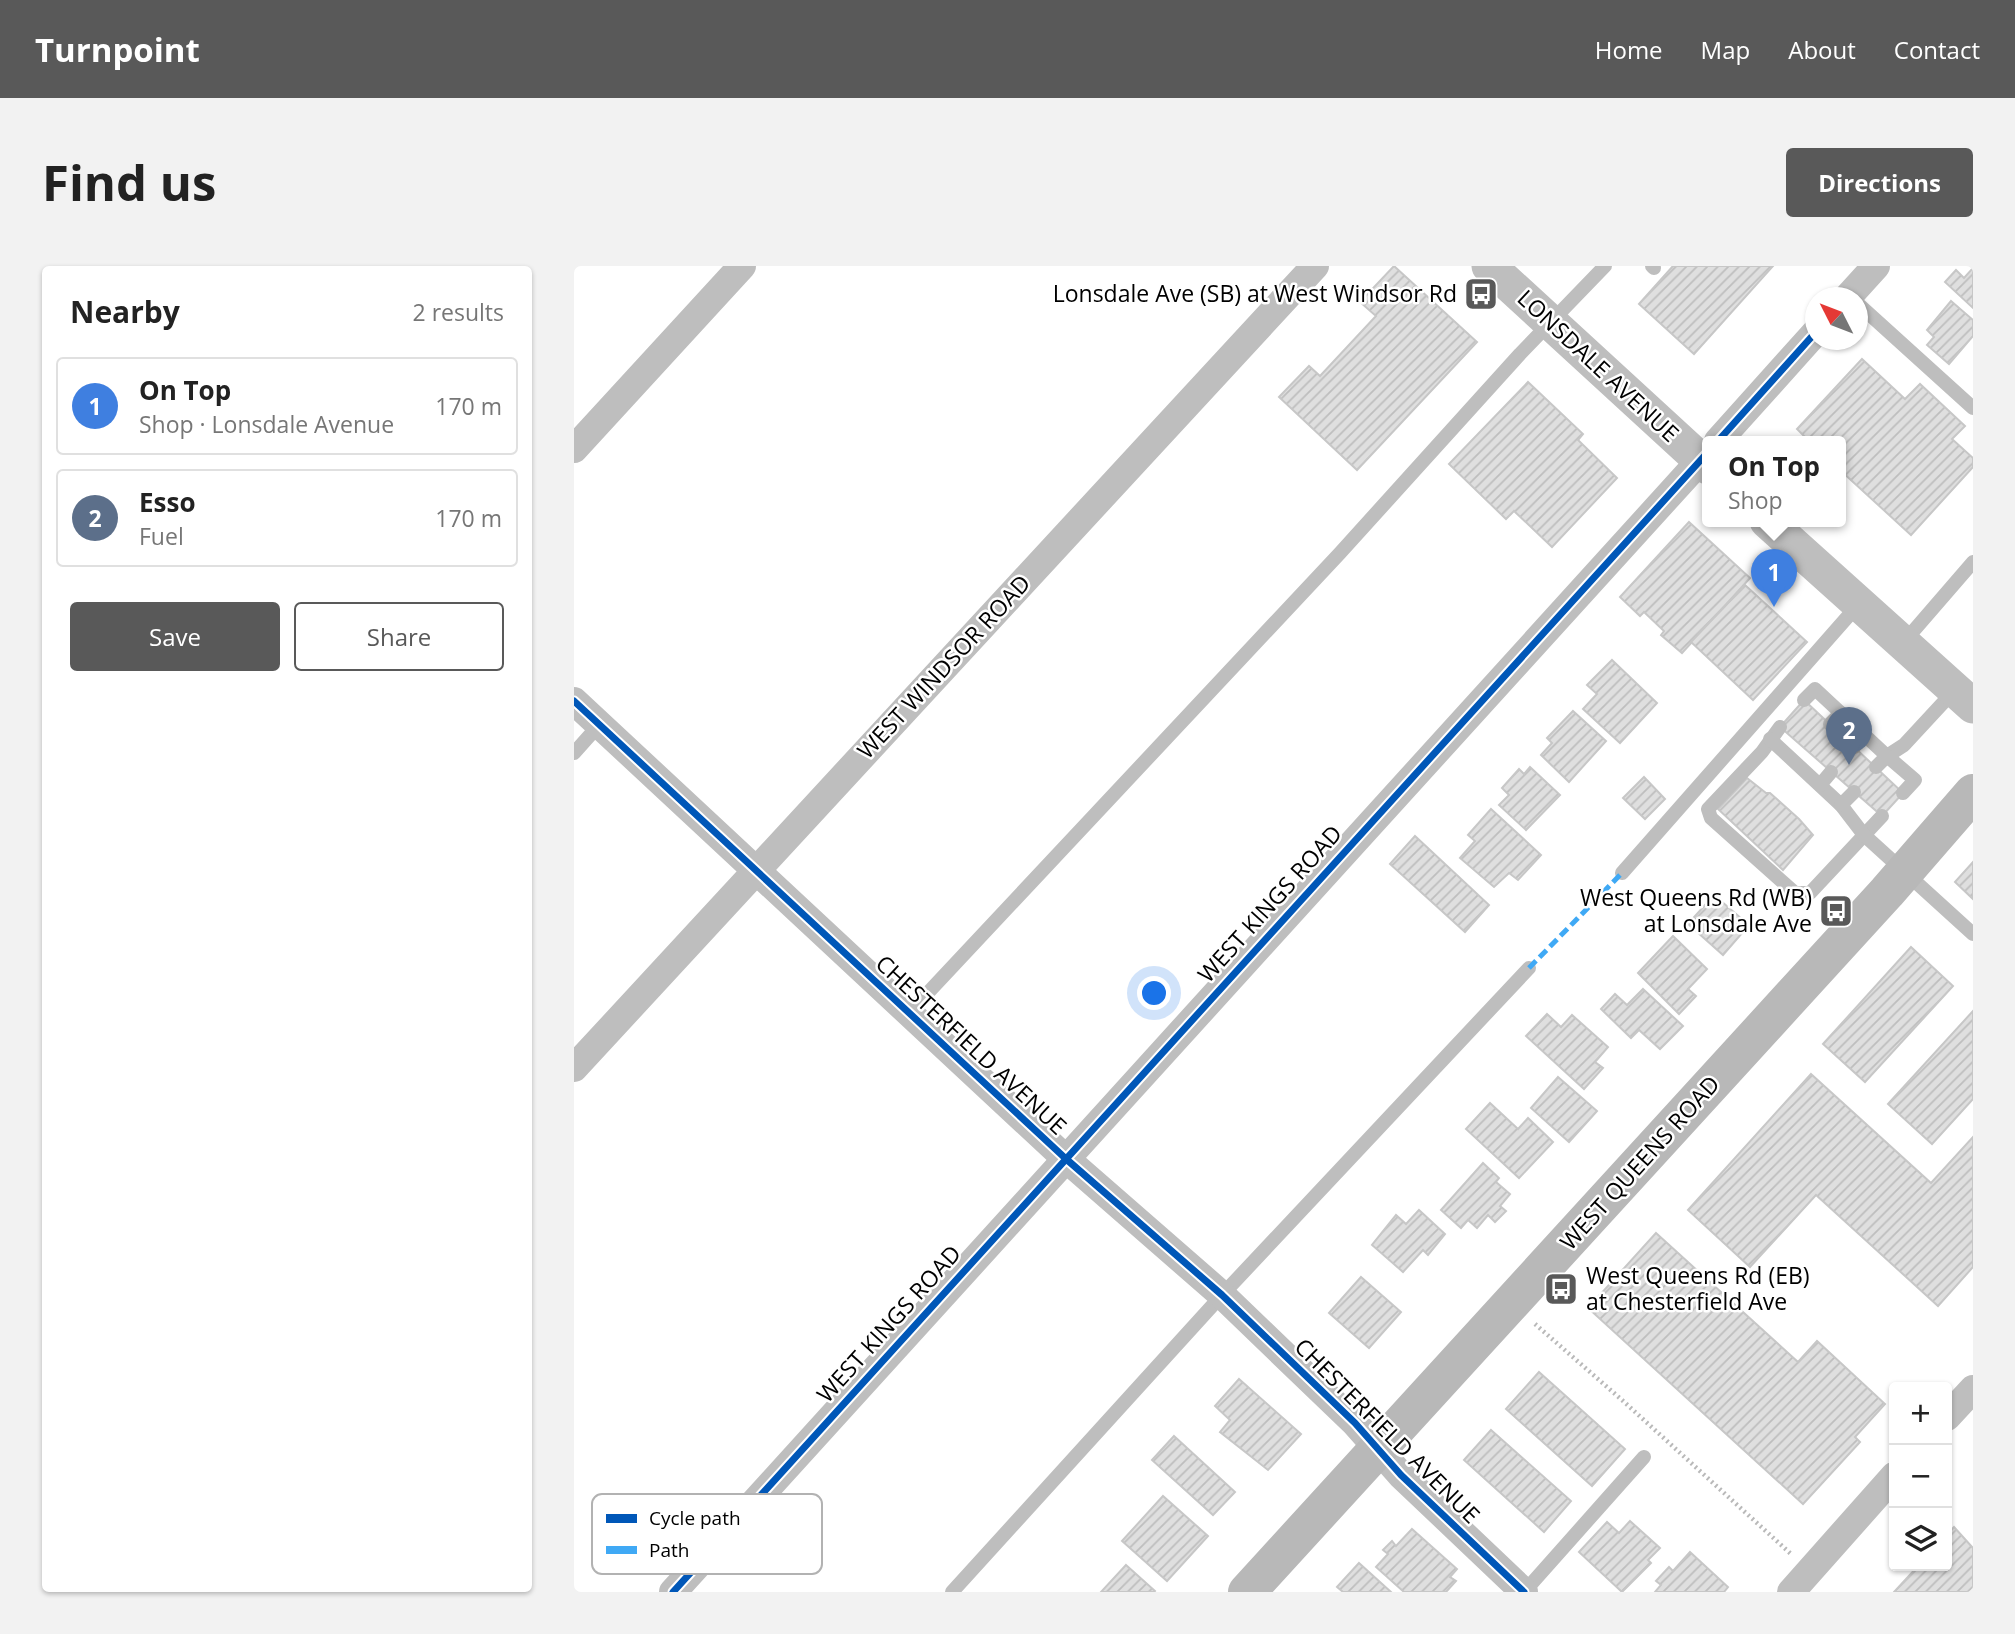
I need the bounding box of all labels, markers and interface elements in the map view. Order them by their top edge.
text: Turnpoint [35,27,200,72]
text: Home [1595,33,1663,66]
text: Map [1701,33,1750,66]
text: About [1788,33,1856,66]
text: Contact [1894,33,1980,66]
button: Directions [1786,148,1973,217]
text: Find us [42,149,216,215]
bus stop icon: Lonsdale Ave (SB) at West Windsor Rd [1462,275,1500,313]
place label: Lonsdale Ave (SB) at West Windsor Rd [1053,277,1457,309]
street label: LONSDALE AVENUE [1511,282,1686,448]
north arrow [1805,287,1868,350]
text: Nearby [70,291,180,332]
text: 2 results [413,296,504,328]
text: On Top [139,372,231,408]
text: 1 [88,390,102,422]
text: 170 m [435,390,502,422]
text: Shop · Lonsdale Avenue [139,408,394,440]
popup [1702,436,1846,527]
text: On Top [1728,448,1820,484]
text: Esso [139,484,196,520]
text: Shop [1728,484,1783,516]
text: 2 [88,502,102,534]
text: 170 m [435,502,502,534]
text: Fuel [139,520,184,552]
pin: 1 [1751,549,1797,607]
street label: WEST WINDSOR ROAD [849,567,1037,765]
button: Save [70,602,280,671]
button: Share [294,602,504,671]
pin: 2 [1826,707,1872,765]
street label: WEST KINGS ROAD [1190,818,1349,989]
place label: West Queens Rd (WB) at Lonsdale Ave [1580,881,1812,939]
bus stop icon: West Queens Rd (WB) at Lonsdale Ave [1817,892,1855,930]
street label: CHESTERFIELD AVENUE [869,947,1074,1141]
your location [1137,976,1171,1010]
street label: WEST QUEENS ROAD [1552,1068,1726,1257]
street label: WEST KINGS ROAD [809,1238,968,1409]
place label: West Queens Rd (EB) at Chesterfield Ave [1586,1259,1810,1317]
bus stop icon: West Queens Rd (EB) at Chesterfield Ave [1542,1270,1580,1308]
street label: CHESTERFIELD AVENUE [1288,1331,1487,1530]
map controls [1889,1382,1952,1571]
button: + [1889,1382,1952,1445]
button: − [1889,1445,1952,1508]
legend [592,1494,822,1574]
text: Cycle path [649,1505,741,1531]
button: layers [1889,1508,1952,1571]
text: Path [649,1537,689,1563]

